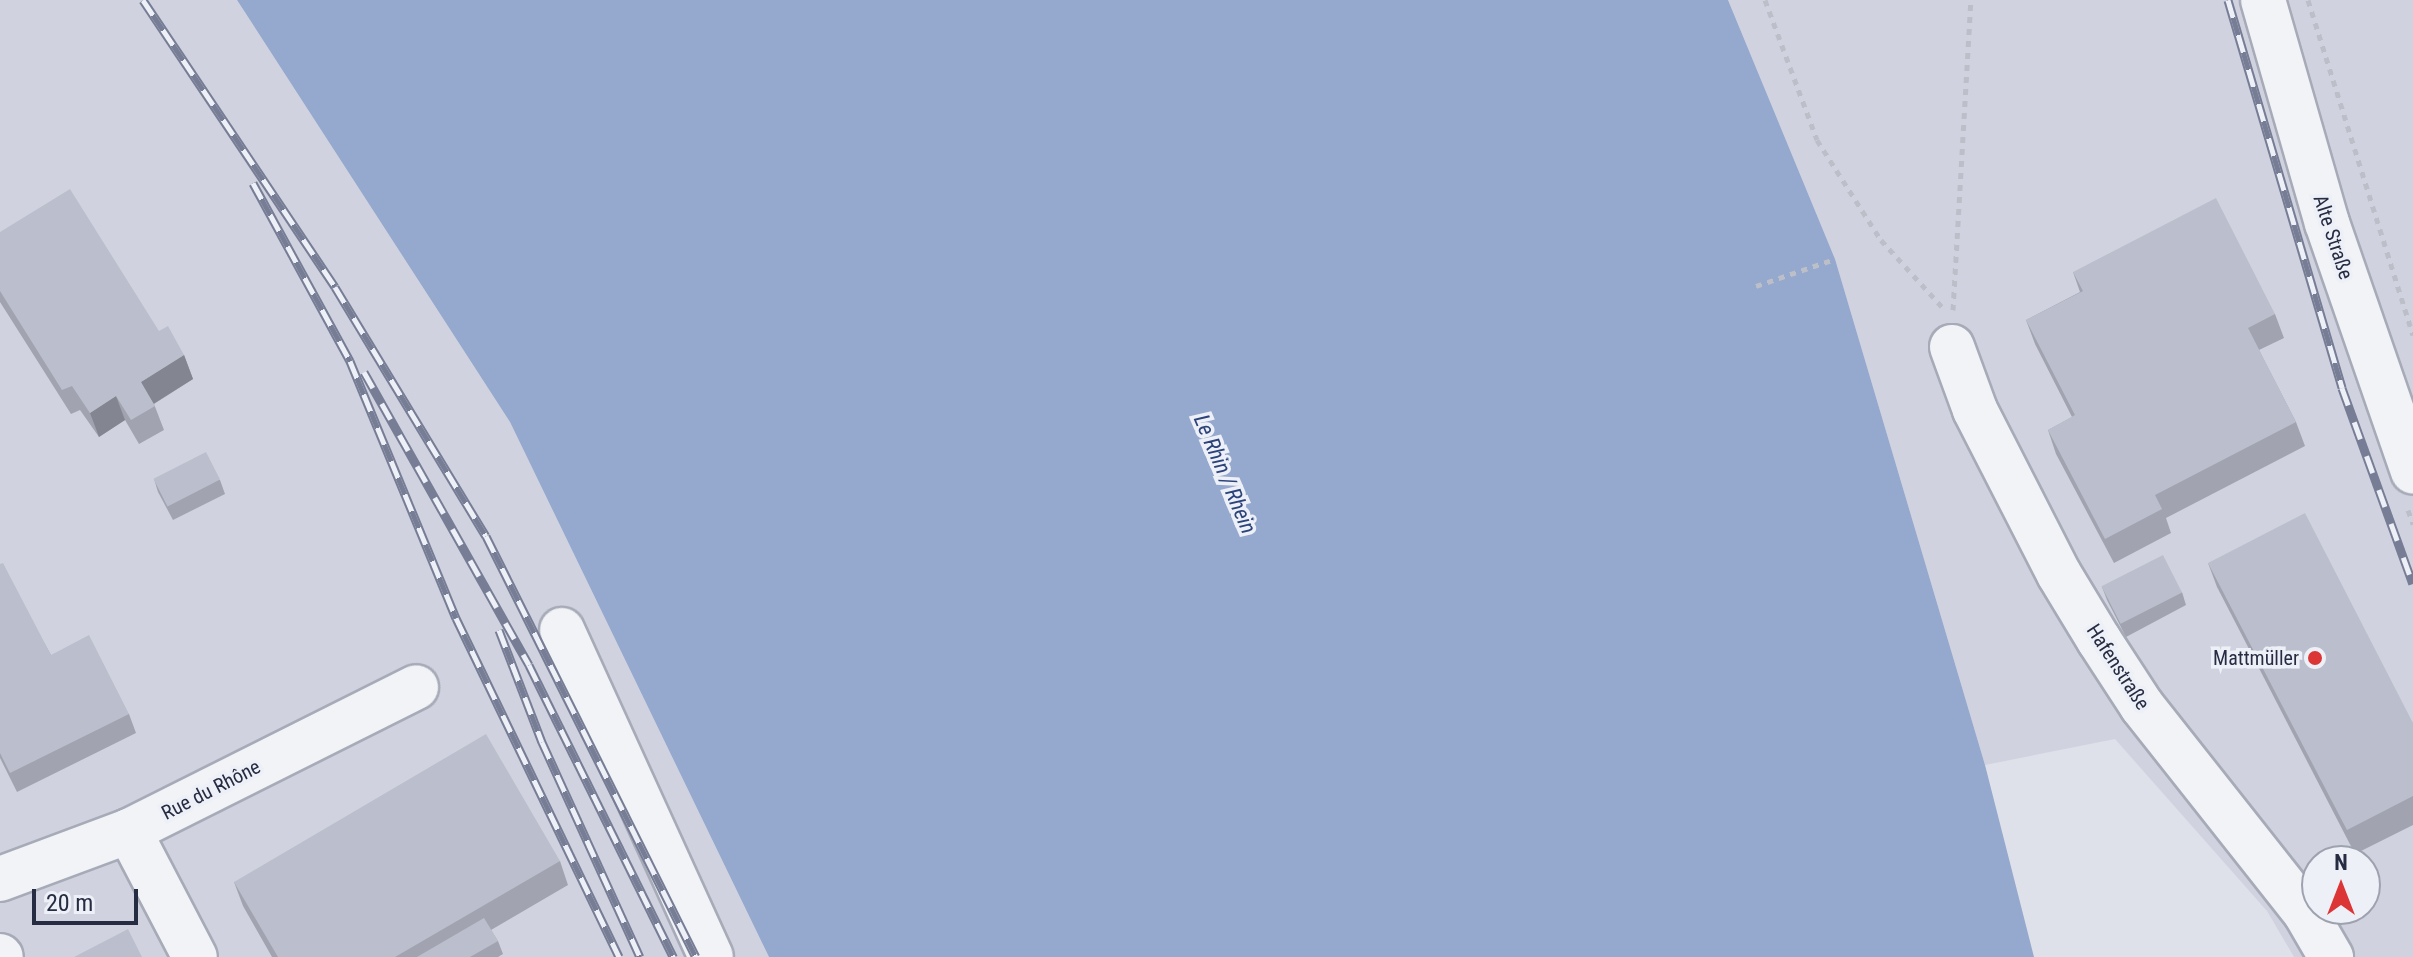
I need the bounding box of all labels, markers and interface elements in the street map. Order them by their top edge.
street label: Alte Straße [2308,192,2358,282]
water label: Le Rhin / Rhein [1188,410,1262,538]
street label: Hafenstraße [2081,620,2155,714]
place label: Mattmüller [2213,646,2299,670]
marker: Mattmüller [2306,649,2324,667]
street label: Rue du Rhône [158,755,264,825]
north arrow [2301,845,2381,925]
text: N [2334,850,2348,875]
scale bar [36,873,142,923]
text: 20 m [46,889,93,917]

